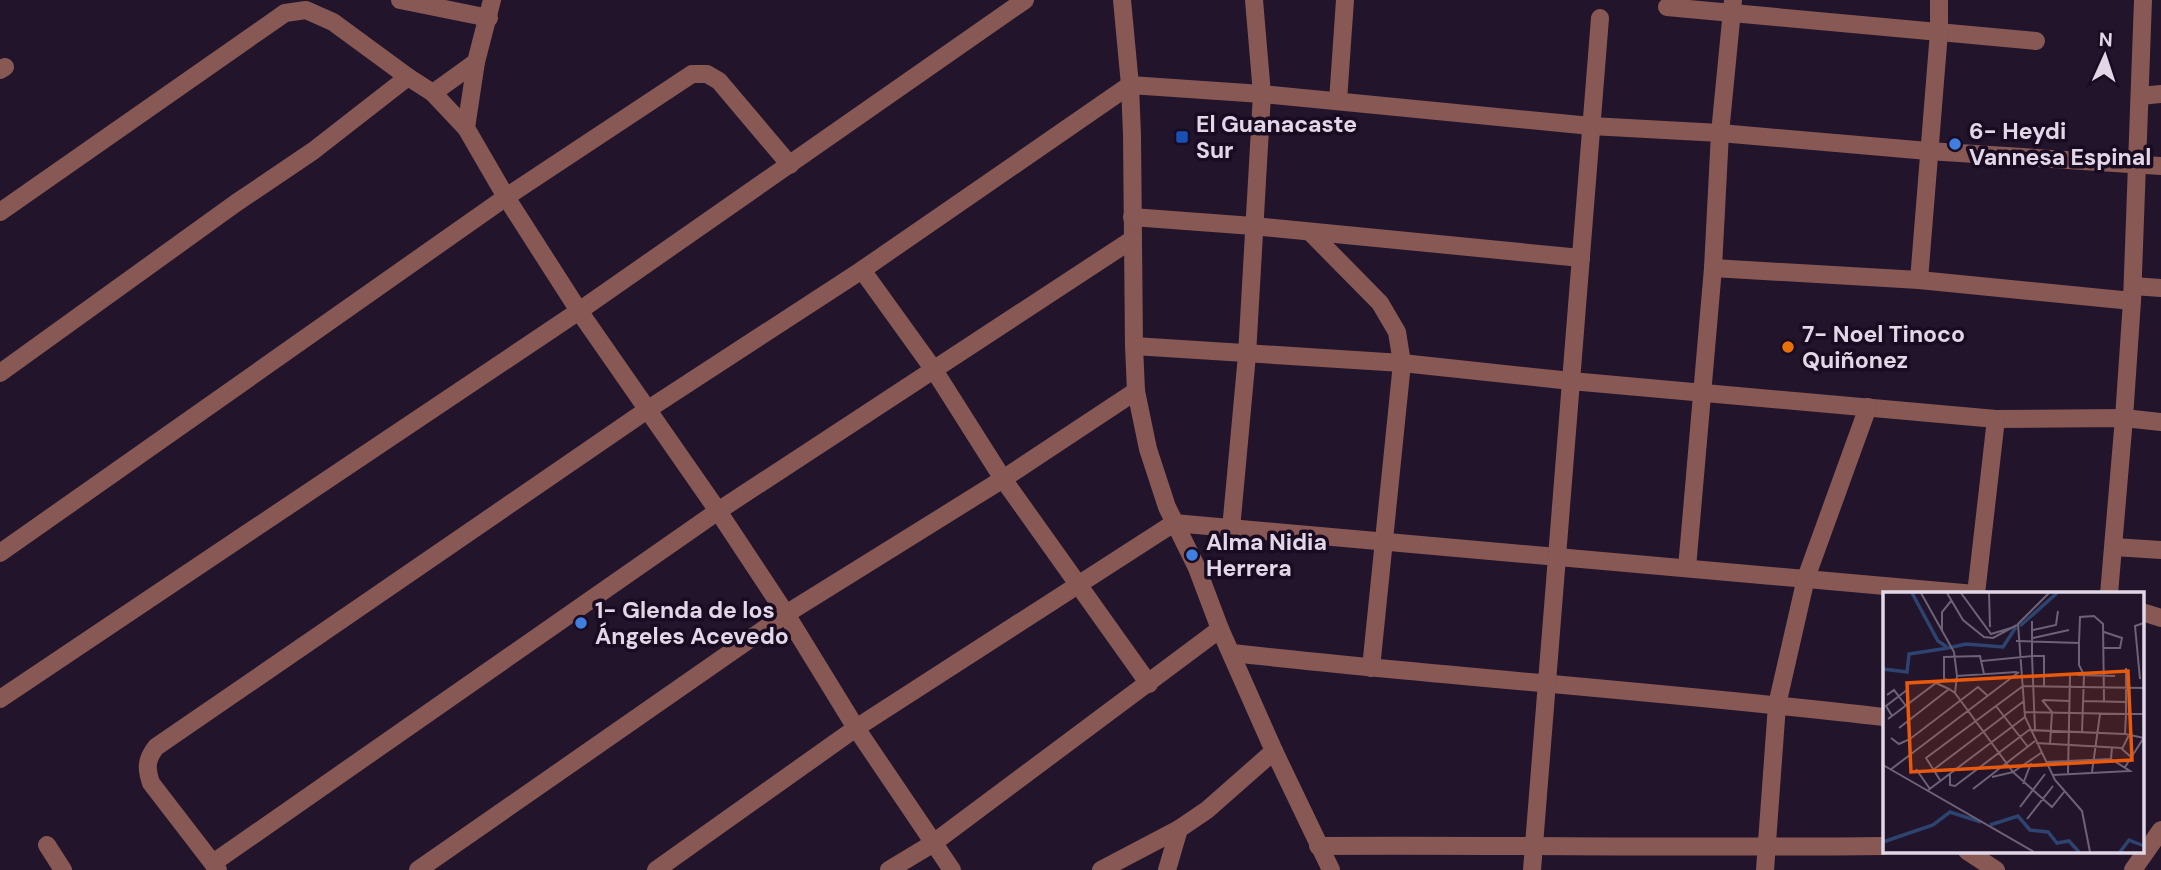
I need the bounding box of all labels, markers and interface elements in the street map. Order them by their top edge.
north arrow [2070,21,2140,91]
text: N [2098,27,2113,52]
place label: El Guanacaste Sur [1196,109,1357,165]
place label: 6- Heydi Vannesa Espinal [1969,116,2151,172]
marker: El Guanacaste Sur [1174,129,1190,145]
marker: 6- Heydi Vannesa Espinal [1947,136,1963,152]
place label: 7- Noel Tinoco Quiñonez [1802,319,1965,375]
marker: 7- Noel Tinoco Quiñonez [1780,339,1796,355]
place label: Alma Nidia Herrera [1206,527,1327,583]
marker: Alma Nidia Herrera [1184,547,1200,563]
inset map [1883,592,2144,852]
place label: 1- Glenda de los Ángeles Acevedo [595,595,789,651]
marker: 1- Glenda de los Ángeles Acevedo [573,615,589,631]

